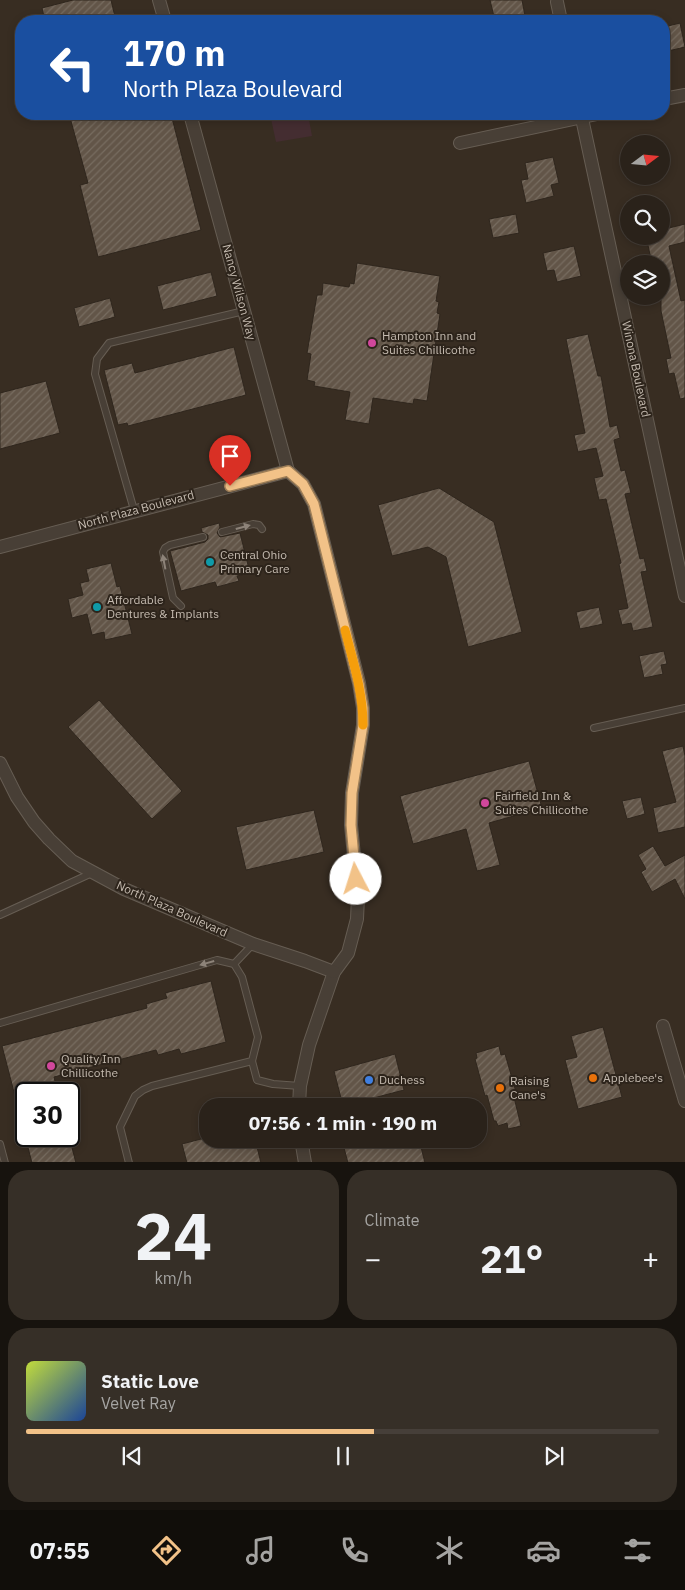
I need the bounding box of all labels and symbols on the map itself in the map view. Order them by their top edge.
north arrow [620,135,670,185]
street label: Nancy Wilson Way [219,242,259,341]
street label: Winona Boulevard [619,319,654,418]
place label: Hampton Inn and Suites Chillicothe [382,328,476,357]
marker: Hampton Inn and Suites Chillicothe [366,337,378,349]
pin [209,435,251,486]
street label: North Plaza Boulevard [76,487,196,532]
one-way arrow [235,522,250,530]
place label: Central Ohio Primary Care [220,547,290,576]
one-way arrow [160,553,168,569]
marker: Central Ohio Primary Care [204,556,216,568]
place label: Affordable Dentures & Implants [107,592,219,621]
marker: Affordable Dentures & Implants [91,601,103,613]
place label: Fairfield Inn & Suites Chillicothe [495,788,589,817]
marker: Fairfield Inn & Suites Chillicothe [479,797,491,809]
position arrow [329,852,381,904]
street label: North Plaza Boulevard [114,877,230,940]
one-way arrow [200,959,215,967]
place label: Quality Inn Chillicothe [61,1051,120,1080]
marker: Quality Inn Chillicothe [45,1060,57,1072]
place label: Applebee's [603,1070,663,1085]
place label: Duchess [379,1072,425,1087]
marker: Applebee's [587,1072,599,1084]
place label: Raising Cane's [510,1073,550,1102]
marker: Duchess [363,1074,375,1086]
speed limit sign: 30 [15,1082,80,1147]
marker: Raising Cane's [494,1082,506,1094]

